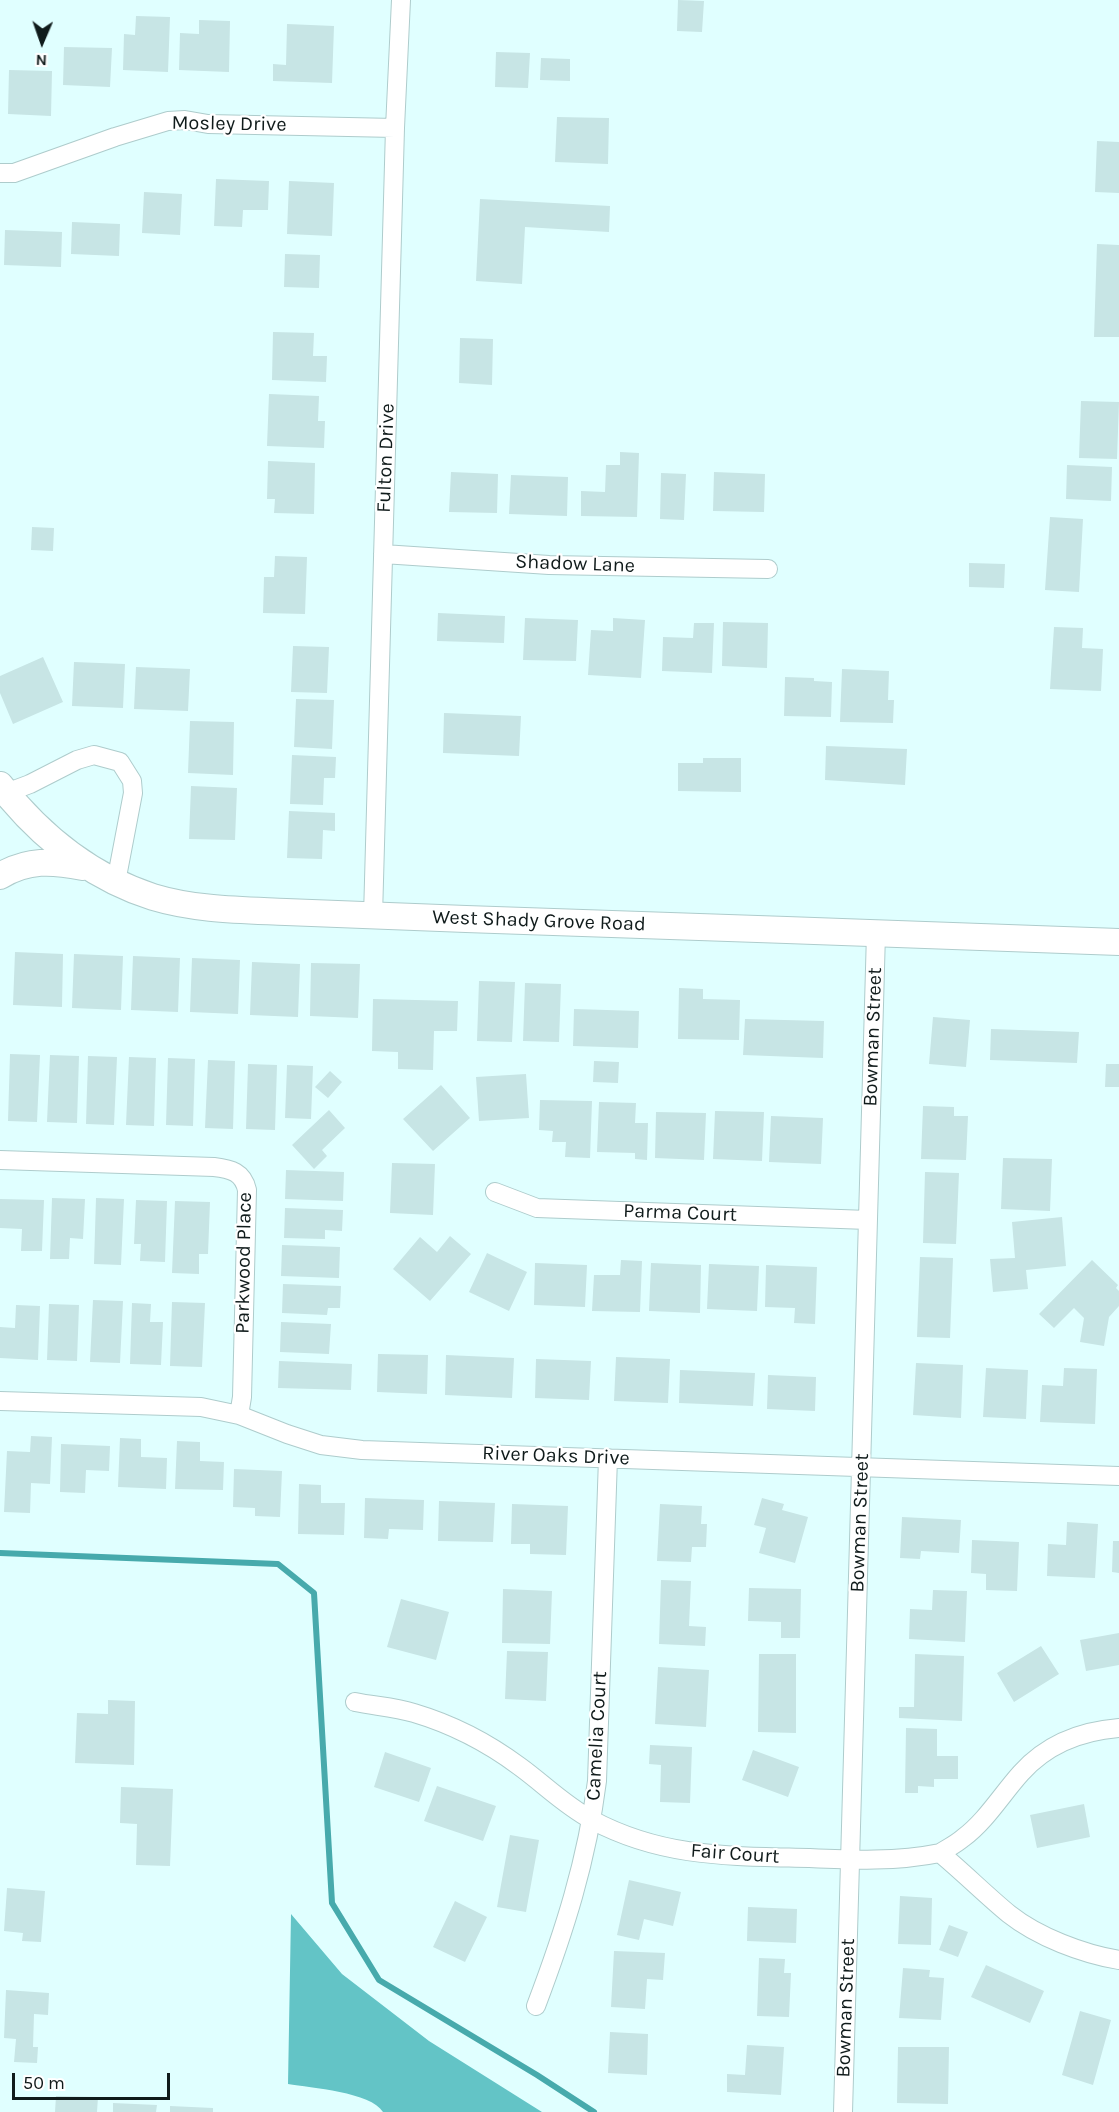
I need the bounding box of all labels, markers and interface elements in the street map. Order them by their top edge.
north arrow [12,12,72,72]
text: N [35,51,47,70]
street label: Mosley Drive [171,111,287,137]
street label: Fulton Drive [372,403,400,513]
street label: Shadow Lane [515,550,635,578]
street label: West Shady Grove Road [432,905,646,937]
street label: Bowman Street [859,967,887,1107]
street label: Parkwood Place [231,1192,257,1334]
street label: Parma Court [623,1199,737,1227]
street label: River Oaks Drive [482,1441,630,1471]
street label: Bowman Street [846,1453,874,1593]
street label: Camelia Court [582,1671,612,1801]
street label: Fair Court [690,1839,780,1869]
street label: Bowman Street [832,1938,860,2078]
scale bar [15,2061,172,2099]
text: 50 m [23,2072,65,2094]

